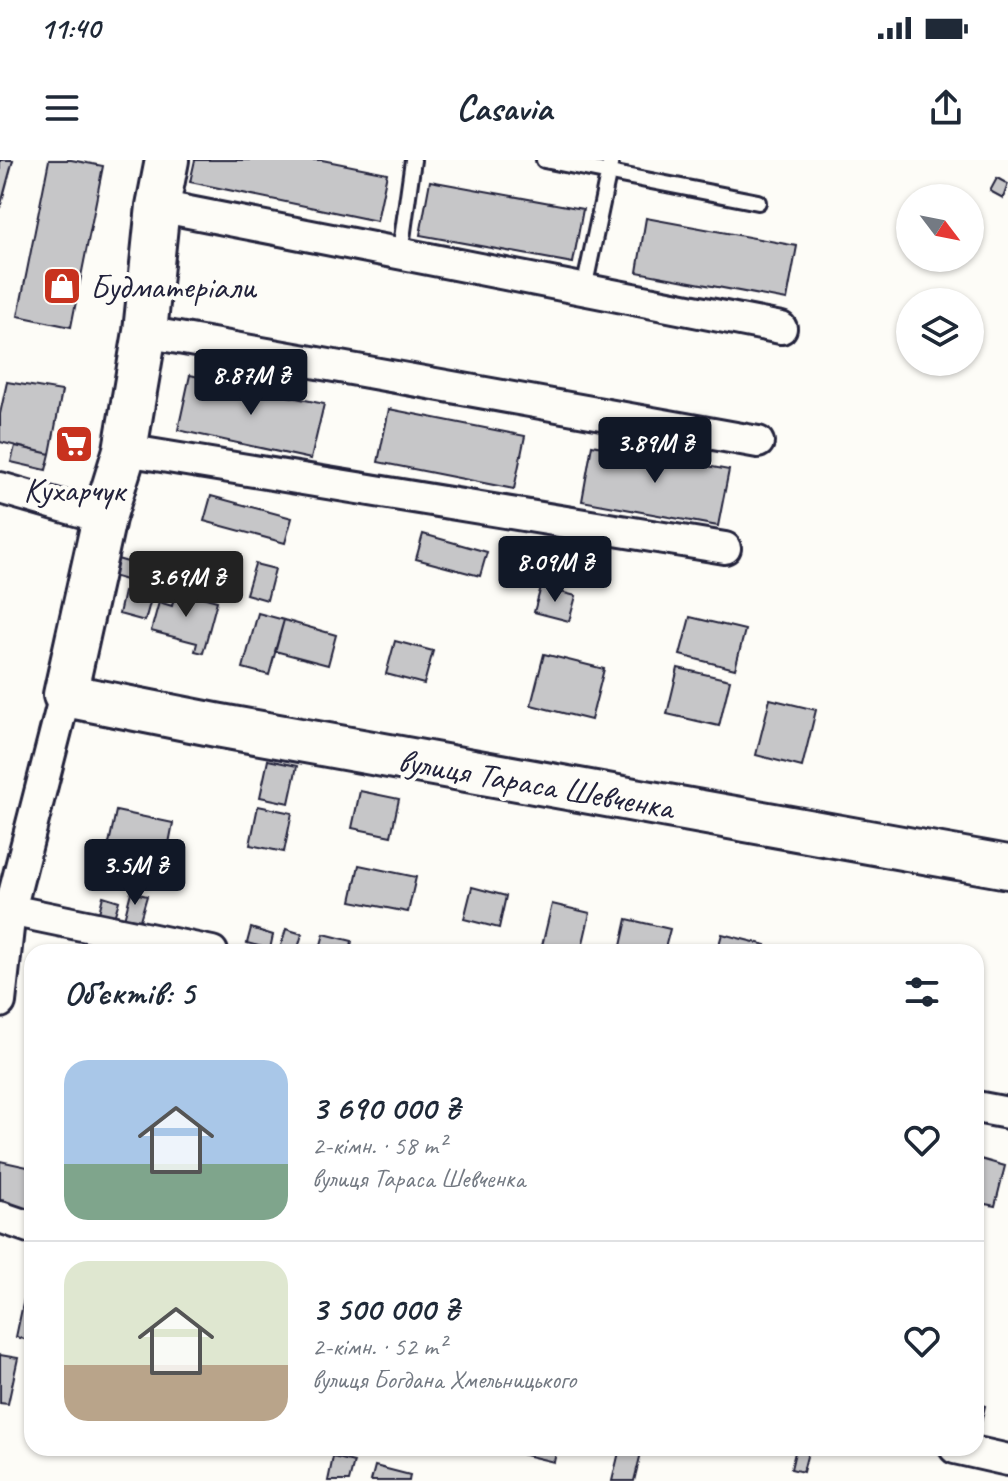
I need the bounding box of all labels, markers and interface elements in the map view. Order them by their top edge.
text: 11:40 [40,9,100,47]
text: Casavia [456,85,552,131]
icon: menu [40,86,84,130]
icon: share [924,86,968,130]
north arrow [896,184,984,272]
map controls [896,184,984,376]
shop icon: Будматеріали [41,265,83,307]
place label: Будматеріали [90,265,258,308]
button: layers [896,288,984,376]
pin: 8.87M ₴ [177,349,325,417]
text: 8.87M ₴ [212,358,290,391]
pin: 3.89M ₴ [581,417,729,485]
supermarket icon: Кухарчук [53,423,95,465]
text: 3.89M ₴ [616,426,694,459]
place label: Кухарчук [23,468,128,511]
pin: 8.09M ₴ [481,536,629,604]
text: 8.09M ₴ [516,545,594,578]
pin: 3.69M ₴ [112,551,260,619]
text: 3.69M ₴ [147,560,225,593]
street label: вулиця Тараса Шевченка [395,738,680,829]
pin: 3.5M ₴ [70,839,200,907]
text: 3.5M ₴ [102,848,168,881]
icon: filters [900,970,944,1014]
text: Об’єктів: 5 [64,971,195,1014]
text: 3 690 000 ₴ [312,1086,460,1129]
icon: home [128,1092,224,1188]
icon: heart [900,1118,944,1162]
text: 2-кімн. · 58 m² [312,1129,446,1162]
text: вулиця Тараса Шевченка [312,1162,525,1195]
text: 3 500 000 ₴ [312,1287,459,1330]
icon: home [128,1293,224,1389]
icon: heart [900,1319,944,1363]
text: 2-кімн. · 52 m² [312,1330,446,1363]
text: вулиця Богдана Хмельницького [312,1363,576,1396]

